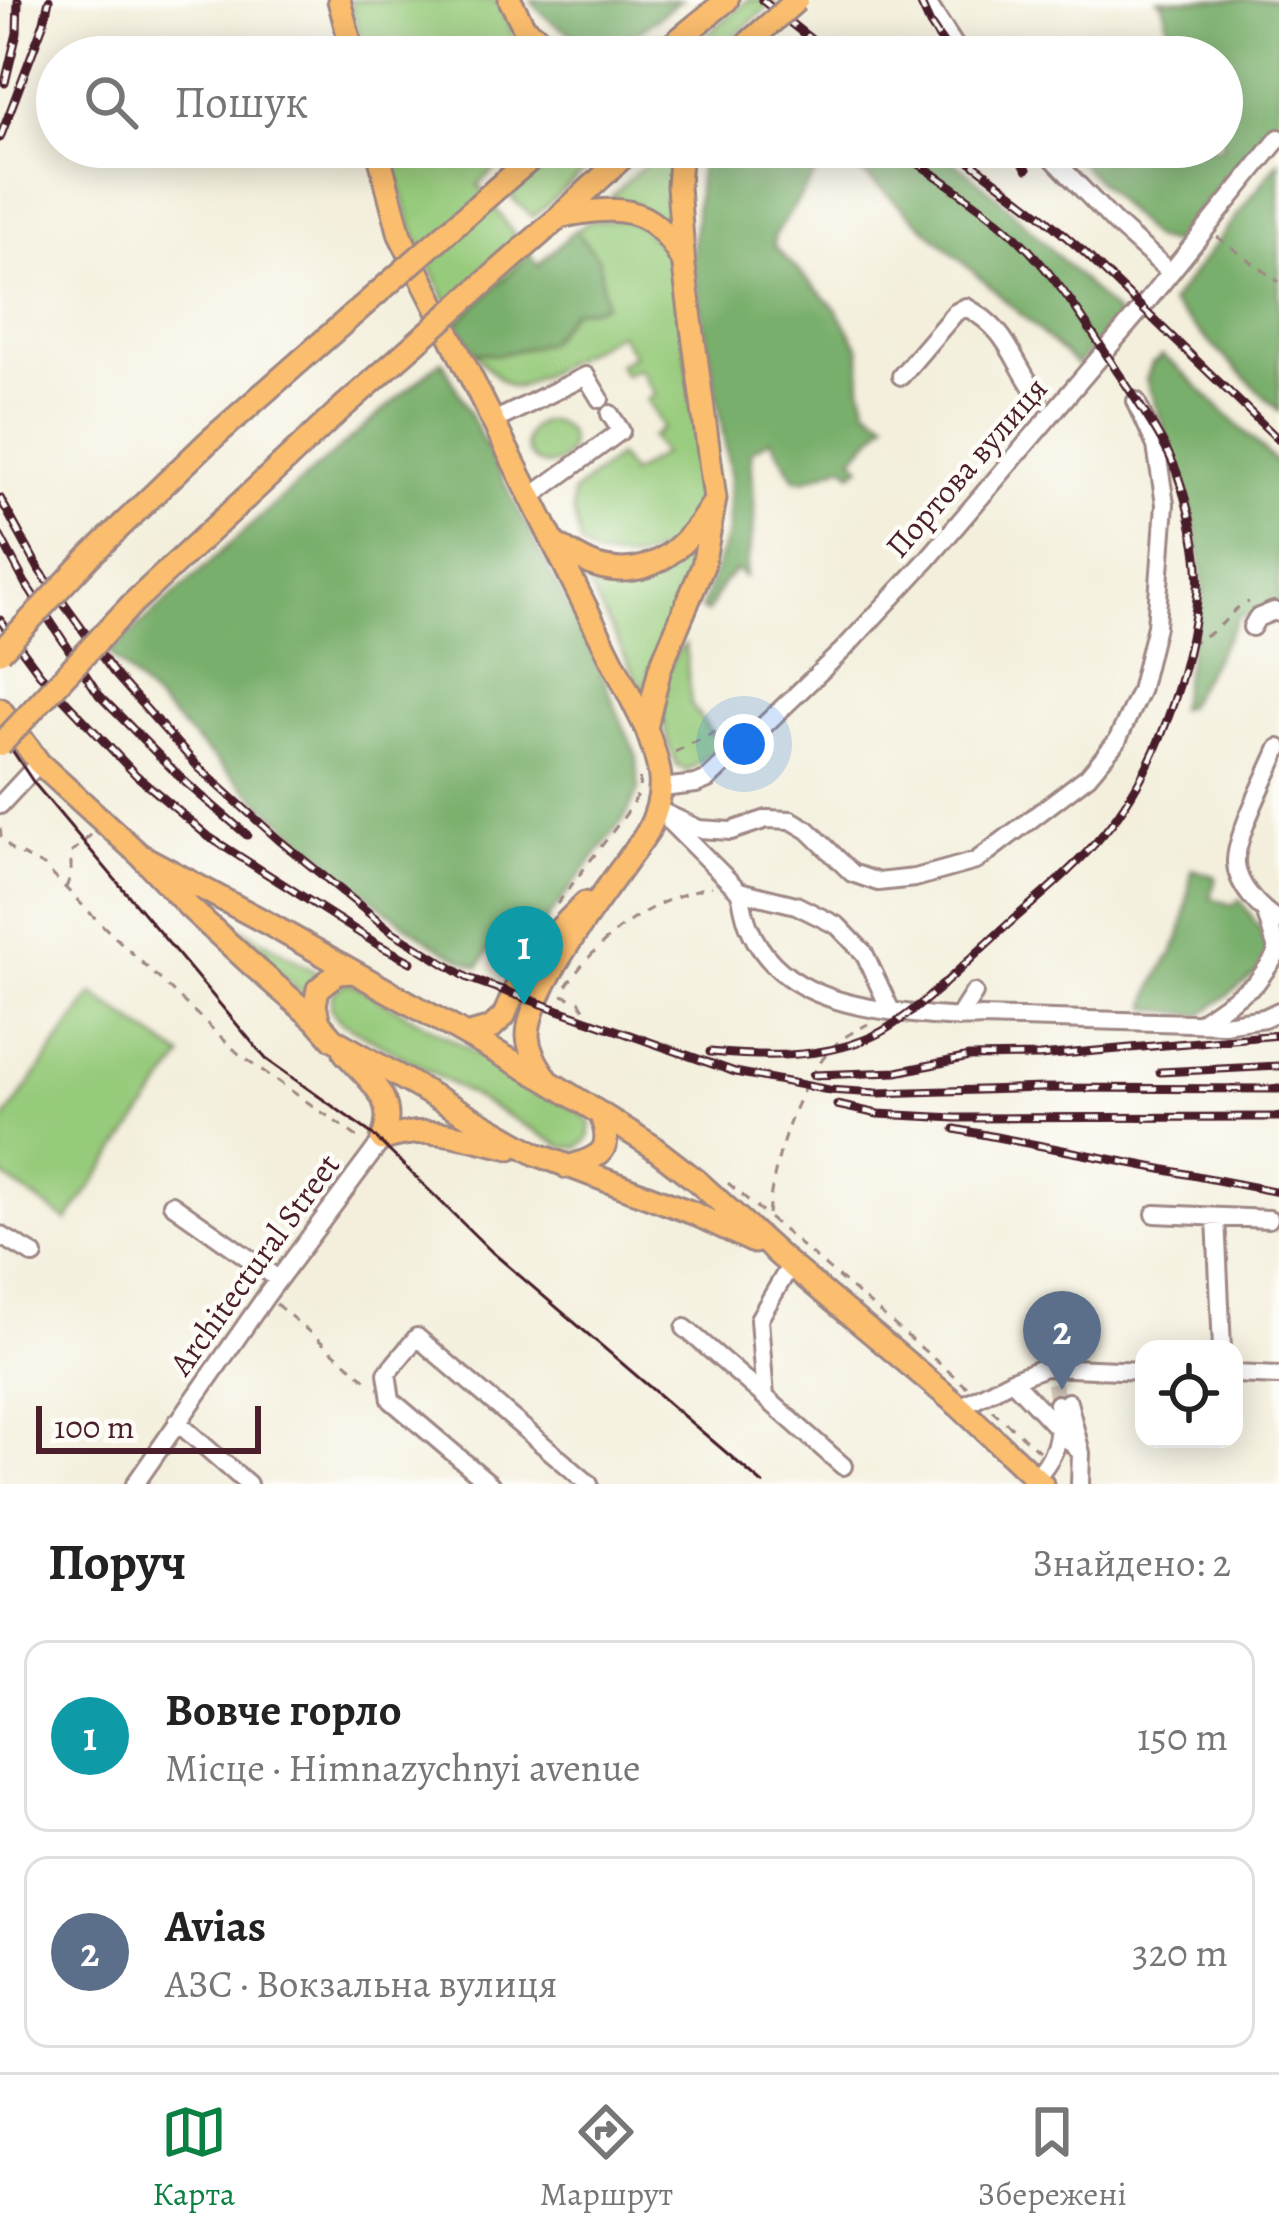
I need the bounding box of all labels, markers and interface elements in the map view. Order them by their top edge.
search box [36,36,1243,168]
icon: search [78,69,144,135]
text: Пошук [174,71,308,133]
street label: Портова вулиця [875,367,1057,567]
your location [714,714,774,774]
pin: 1 [485,906,563,1005]
street label: Architectural Street [158,1144,350,1385]
pin: 2 [1023,1291,1101,1390]
map controls [1135,1340,1243,1448]
button: locate [1135,1340,1243,1448]
scale bar [36,1400,261,1453]
text: 100 m [54,1404,134,1449]
text: Поруч [48,1527,186,1597]
text: Знайдено: 2 [1032,1536,1231,1589]
text: Вовче горло [165,1679,401,1741]
text: 1 [83,1710,97,1763]
text: 150 m [1137,1710,1228,1763]
text: Місце · Himnazychnyi avenue [165,1741,641,1794]
text: Avias [165,1895,266,1957]
text: 2 [81,1926,99,1979]
text: 320 m [1132,1926,1228,1979]
text: АЗС · Вокзальна вулиця [165,1957,557,2010]
tab: Карта [152,2099,235,2216]
tab: Маршрут [540,2099,673,2216]
tab: Збережені [978,2099,1127,2216]

